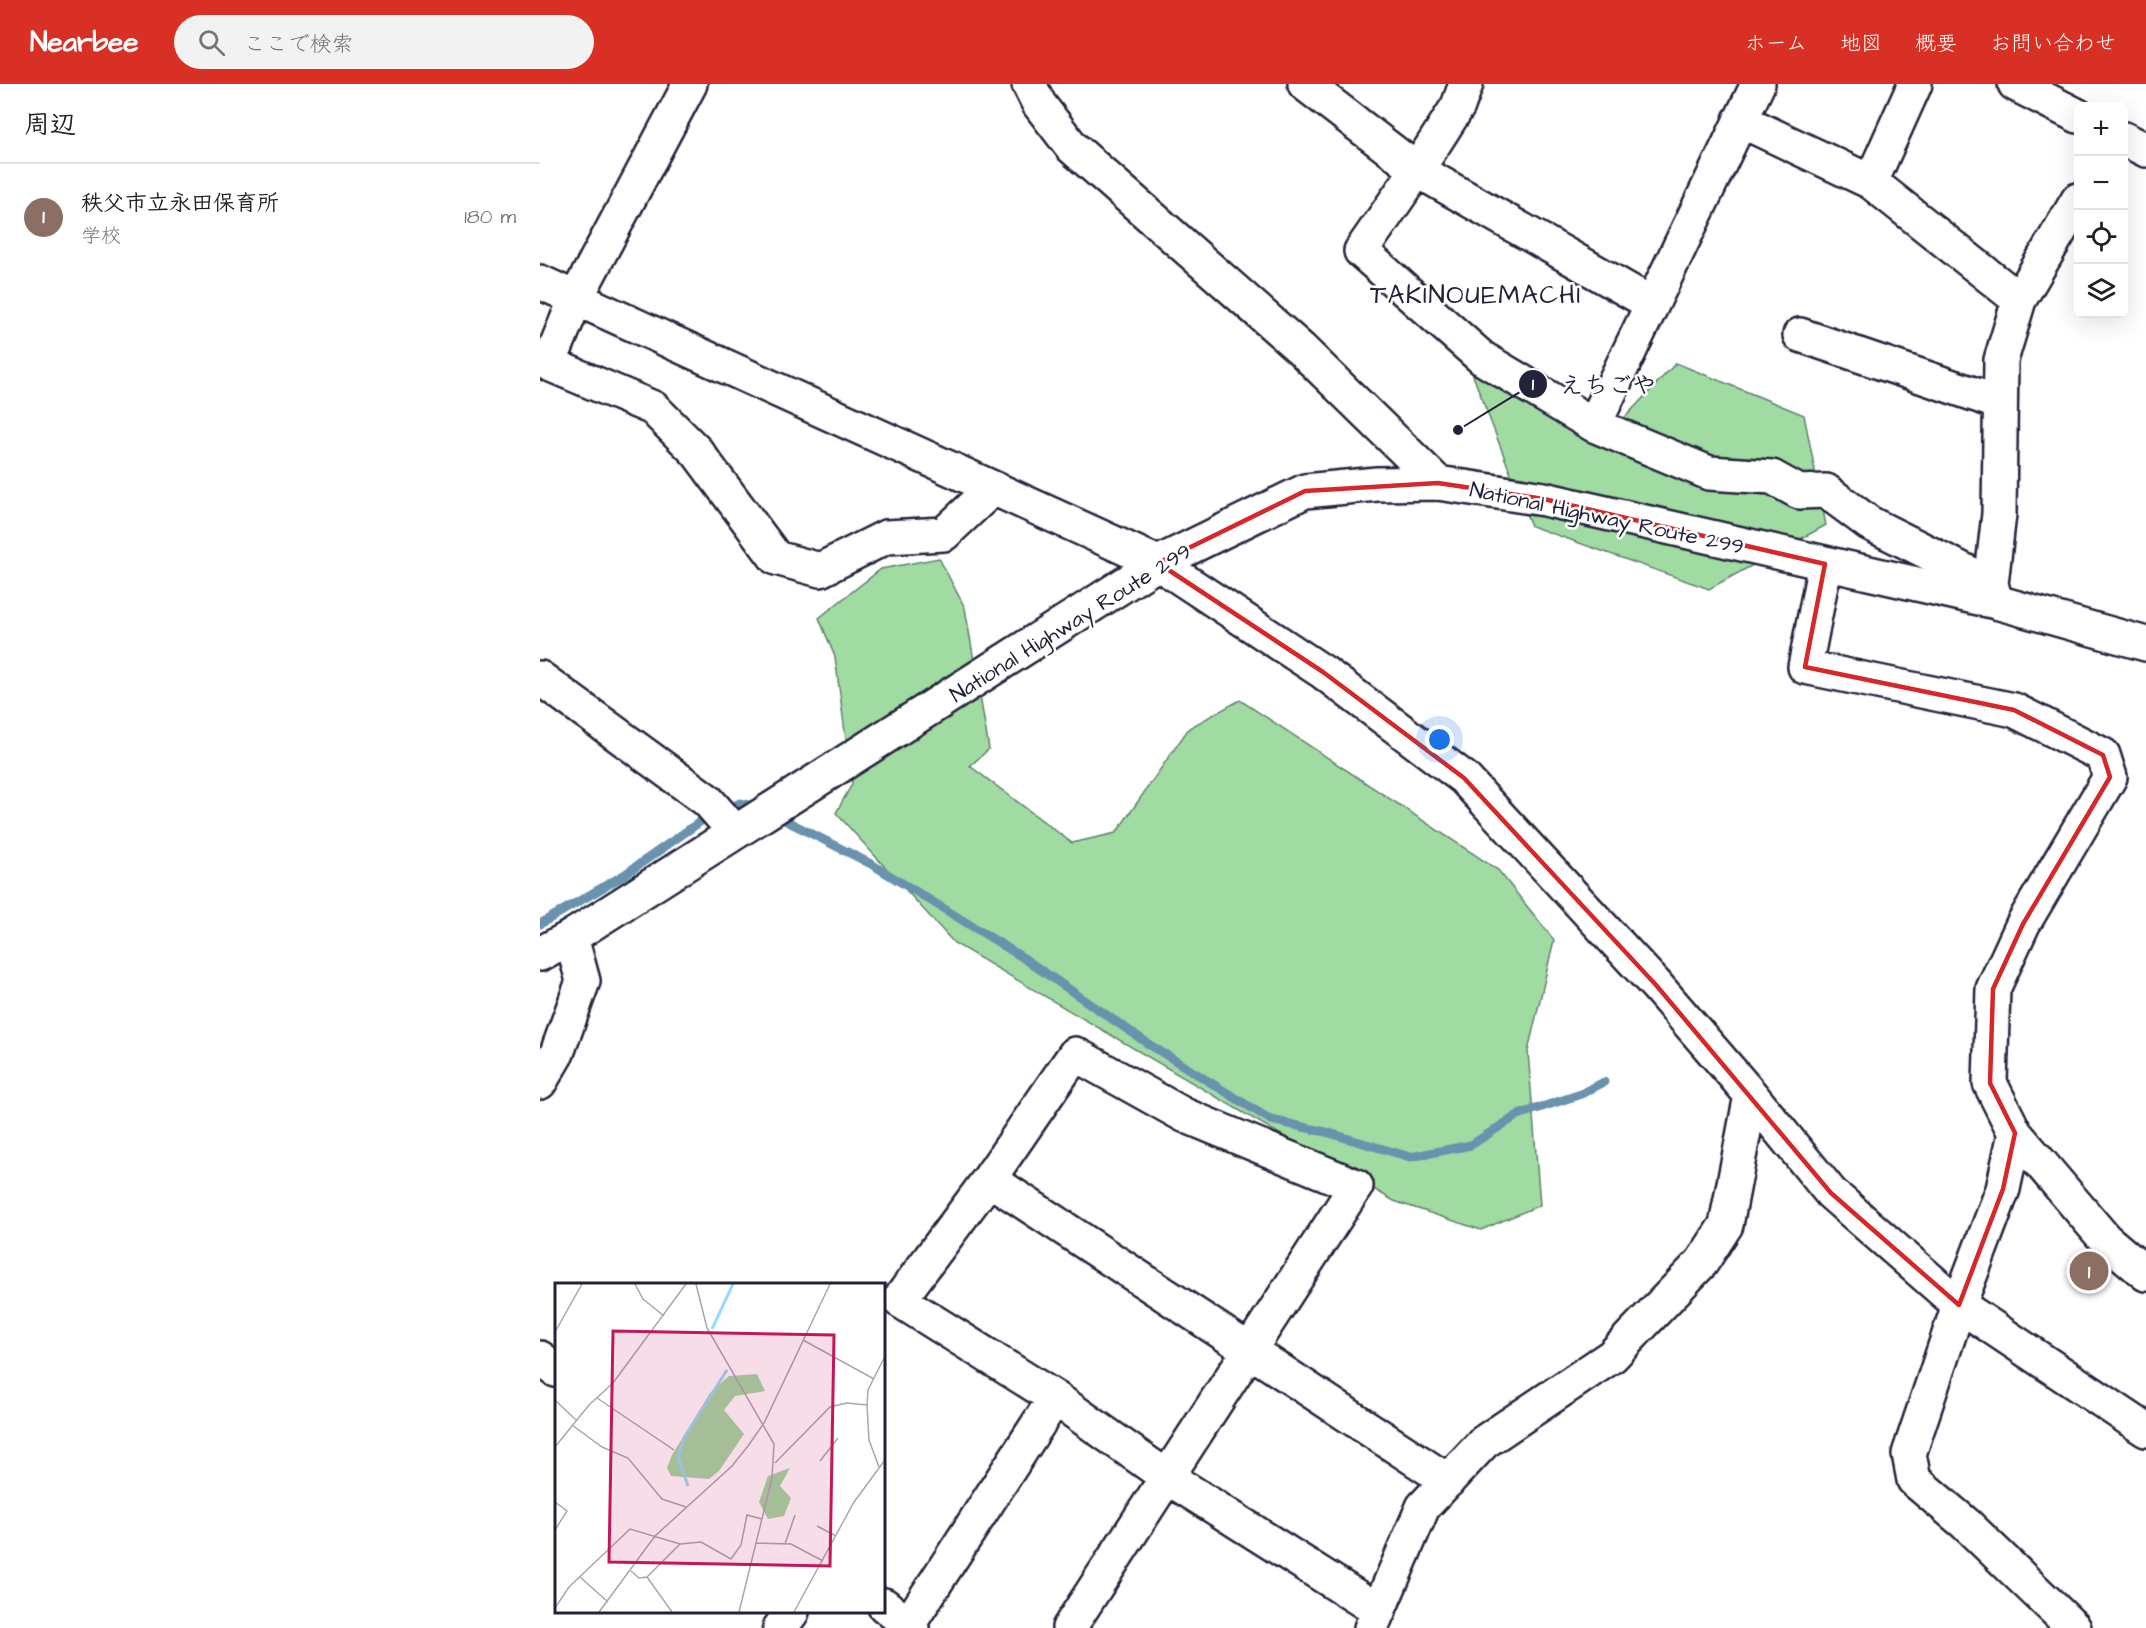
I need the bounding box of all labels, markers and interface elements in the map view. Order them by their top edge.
search box [174,15,594,69]
text: Nearbee [30,23,138,62]
icon: search [195,26,228,59]
text: ここで検索 [243,29,353,60]
text: ホーム [1745,29,1807,58]
text: 地図 [1840,29,1882,58]
text: 概要 [1915,29,1957,58]
text: お問い合わせ [1990,29,2116,58]
map controls [2074,102,2128,318]
button: + [2074,102,2128,156]
text: 周辺 [24,107,76,143]
button: − [2074,156,2128,210]
text: 秩父市立永田保育所 [81,188,279,219]
text: 1 [42,203,45,231]
text: 180 m [464,203,516,231]
button: locate [2074,210,2128,264]
text: 学校 [81,222,121,250]
button: layers [2074,264,2128,318]
district label: TAKINOUEMACHI [1370,277,1582,313]
callout: えちごや [1518,363,1668,405]
text: えちごや [1560,369,1656,403]
text: 1 [1532,372,1535,397]
street label: National Highway Route 299 [1467,474,1746,564]
street label: National Highway Route 299 [944,536,1198,711]
your location [1425,725,1454,754]
pin: 1 [2070,1248,2108,1294]
inset map [555,1283,885,1613]

